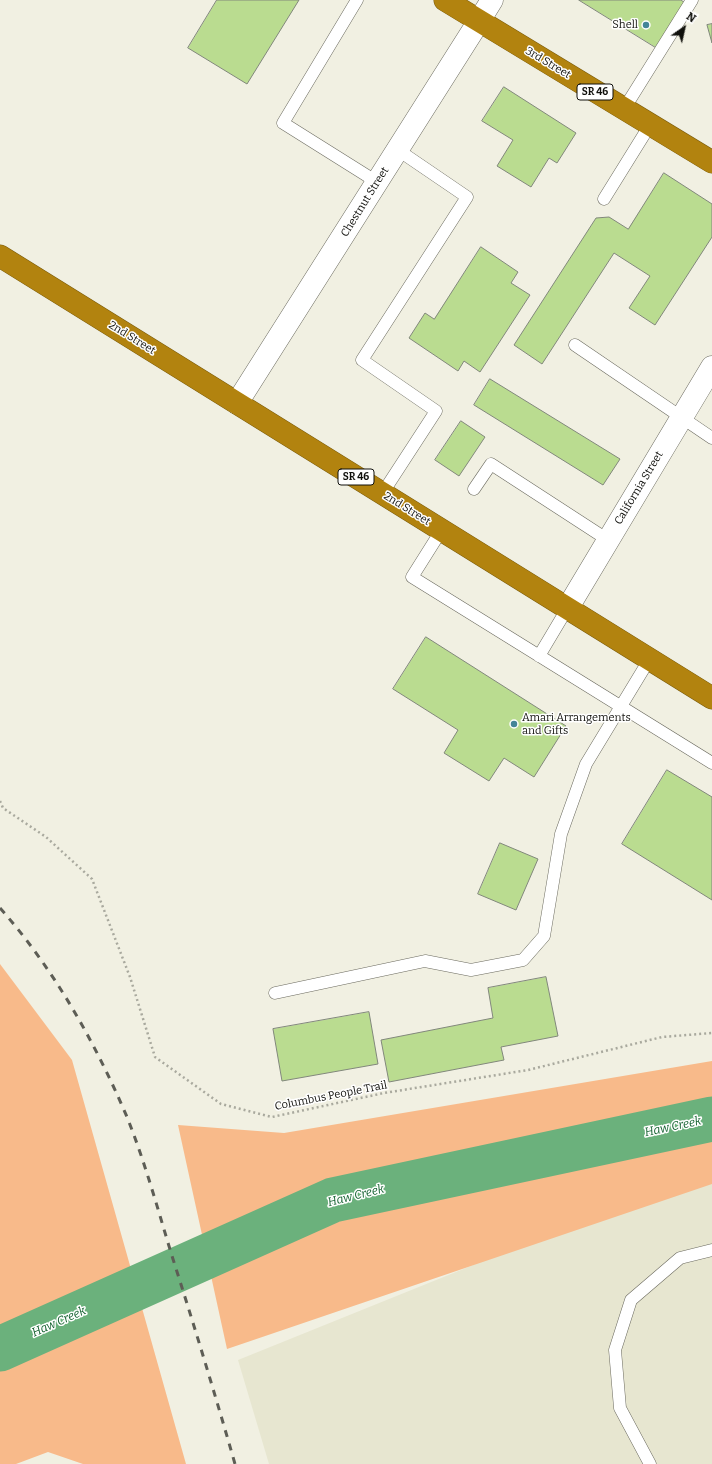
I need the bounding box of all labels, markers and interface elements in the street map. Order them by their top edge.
north arrow [664,8,704,48]
text: N [684,10,698,25]
place label: Shell [612,18,638,32]
marker: Shell [641,20,651,30]
street label: 3rd Street [523,44,573,82]
road number: SR 46 [577,84,613,100]
street label: Chestnut Street [338,165,392,239]
street label: 2nd Street [106,318,158,358]
street label: California Street [612,449,666,527]
road number: SR 46 [338,469,374,485]
street label: 2nd Street [381,489,433,529]
place label: Amari Arrangements and Gifts [522,711,631,737]
marker: Amari Arrangements and Gifts [509,719,519,729]
street label: Columbus People Trail [274,1079,388,1113]
water label: Haw Creek [643,1114,703,1140]
water label: Haw Creek [326,1182,386,1210]
water label: Haw Creek [30,1304,88,1340]

